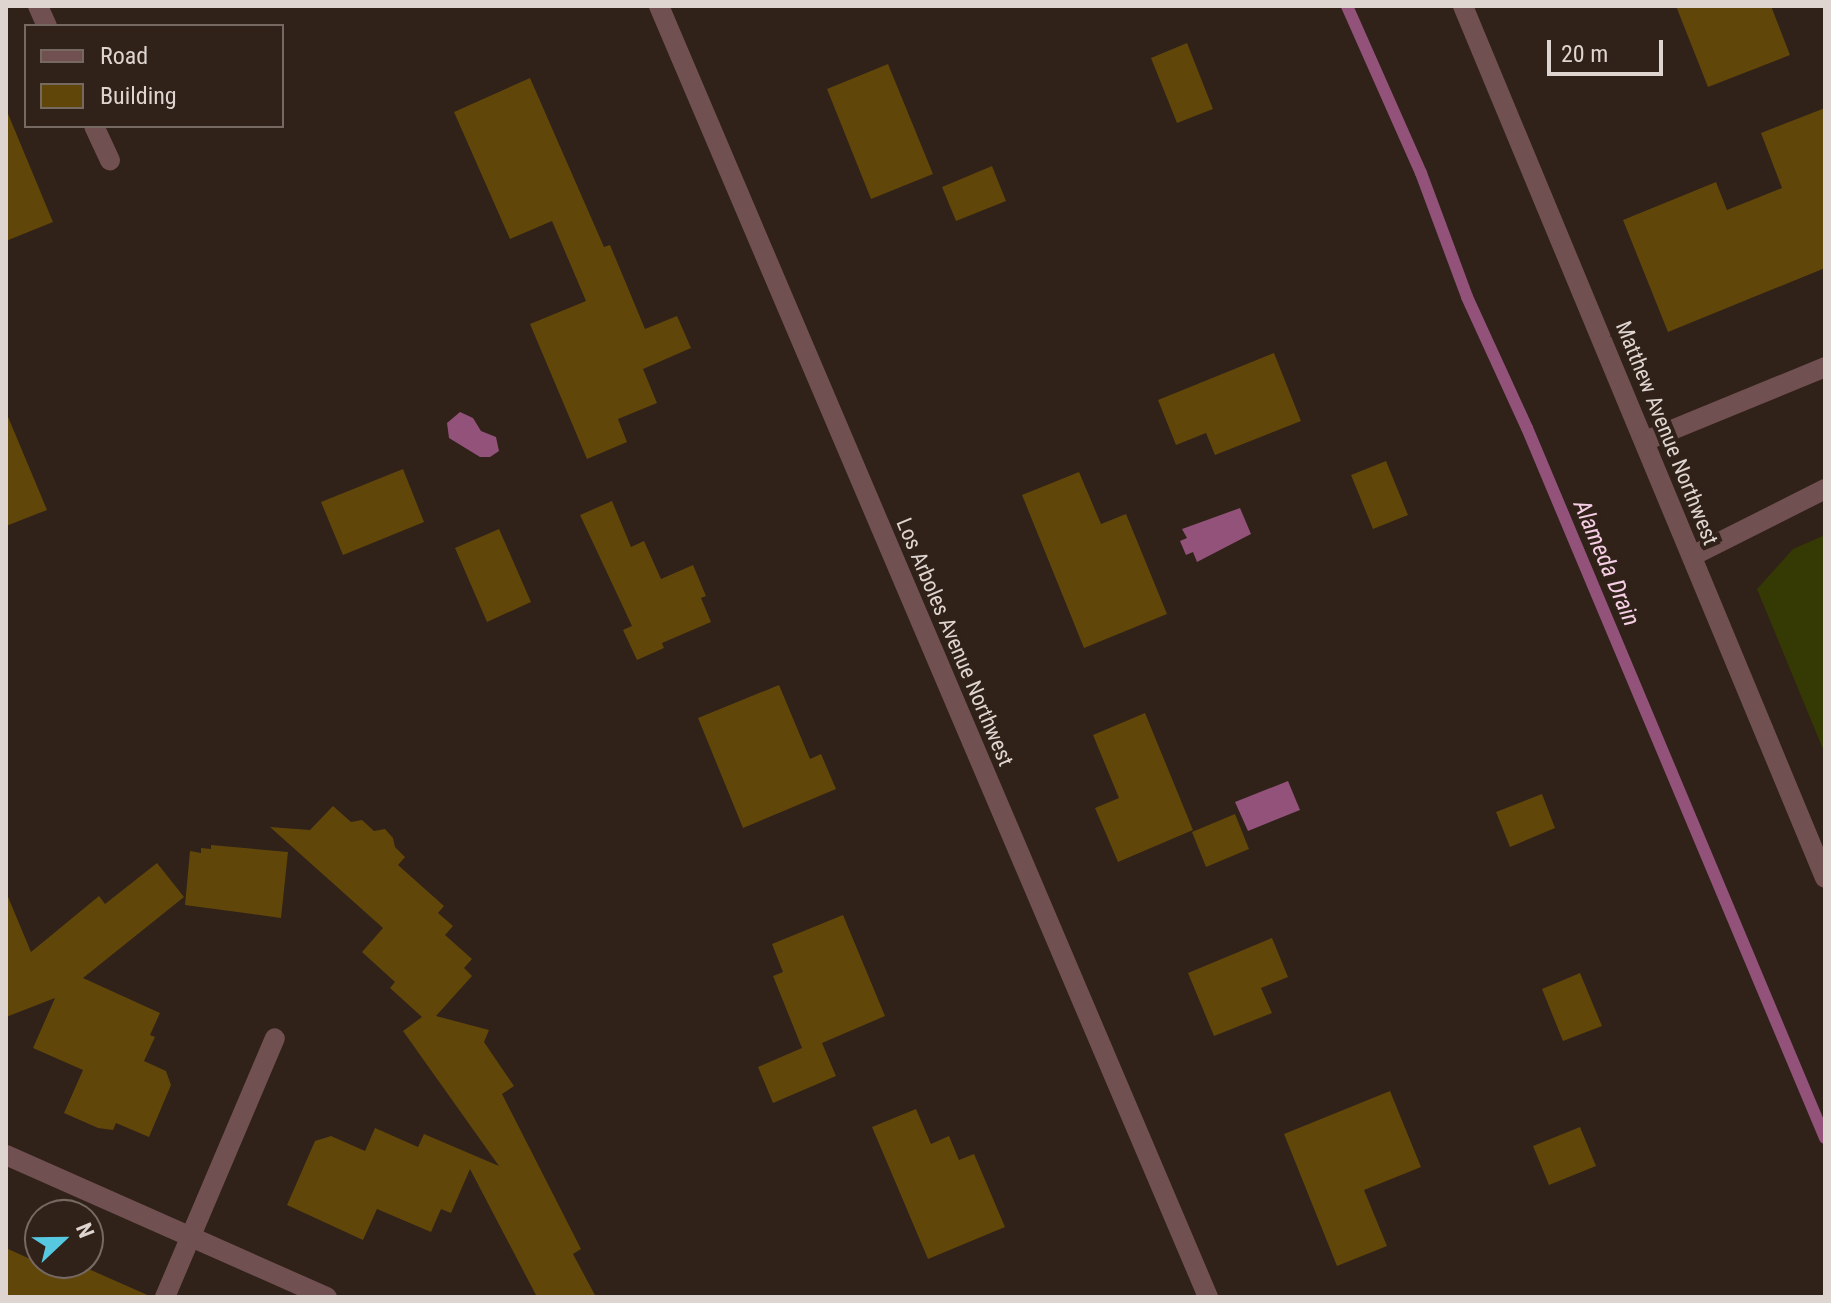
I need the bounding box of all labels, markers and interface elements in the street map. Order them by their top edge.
legend [24,24,284,128]
scale bar [1551,24,1667,74]
text: 20 m [1561,40,1608,68]
text: Road [100,42,148,70]
text: Building [100,82,177,110]
street label: Matthew Avenue Northwest [1610,317,1724,549]
water label: Alameda Drain [1567,496,1645,630]
street label: Los Arboles Avenue Northwest [891,514,1019,770]
north arrow [24,1199,104,1279]
text: N [71,1220,99,1241]

